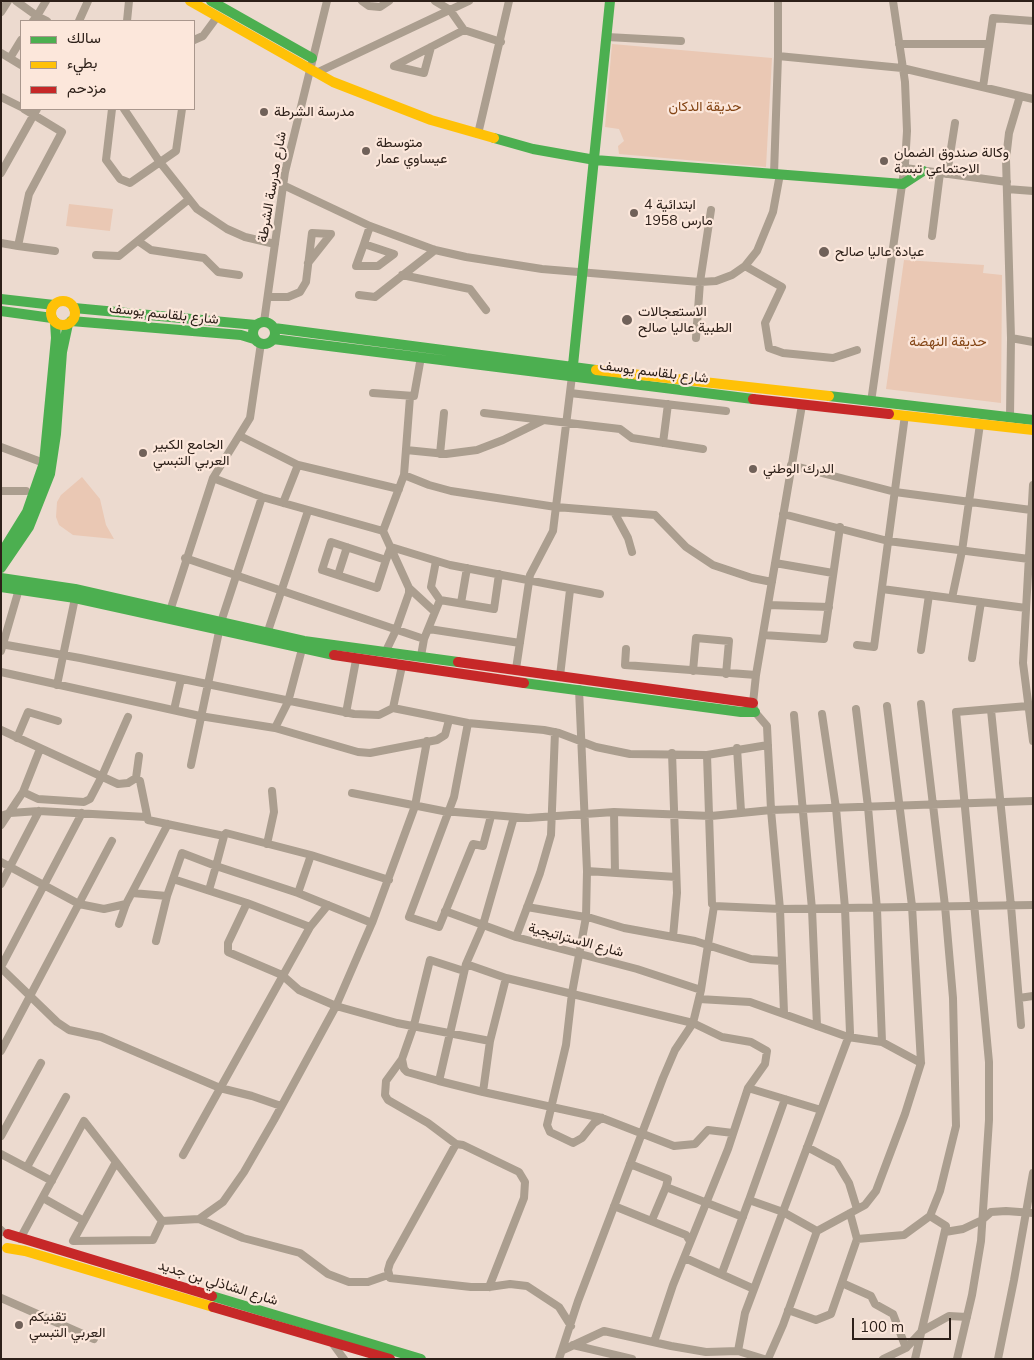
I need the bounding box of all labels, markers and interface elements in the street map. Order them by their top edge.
legend [20,20,195,110]
text: سالك [67,28,101,47]
text: بطيء [67,53,97,72]
text: مزدحم [67,78,106,97]
park label: حديقة الدكان [669,99,741,115]
place label: مدرسة الشرطة [274,104,354,120]
marker: مدرسة الشرطة [258,106,270,118]
street label: شارع مدرسة الشرطة [254,130,290,244]
place label: متوسطة عيساوي عمار [376,135,447,168]
marker: متوسطة عيساوي عمار [360,145,372,157]
place label: وكالة صندوق الضمان الاجتماعي تبسة [894,145,1009,178]
marker: وكالة صندوق الضمان الاجتماعي تبسة [878,155,890,167]
place label: ابتدائية 4 مارس 1958 [644,197,713,230]
marker: ابتدائية 4 مارس 1958 [628,207,640,219]
place label: عيادة عاليا صالح [835,244,924,260]
marker: عيادة عاليا صالح [817,245,831,259]
street label: شارع بلقاسم يوسف [108,300,220,328]
place label: الاستعجالات الطبية عاليا صالح [638,304,732,336]
marker: الاستعجالات الطبية عاليا صالح [620,313,634,327]
park label: حديقة النهضة [909,334,987,350]
street label: شارع بلقاسم يوسف [598,357,710,387]
place label: الجامع الكبير العربي التبسي [153,437,230,470]
marker: الجامع الكبير العربي التبسي [137,447,149,459]
place label: الدرك الوطني [763,461,834,477]
marker: الدرك الوطني [747,463,759,475]
street label: شارع الاستراتيجية [526,919,626,961]
street label: شارع الشاذلي بن جديد [156,1257,280,1309]
scale bar [854,1308,953,1340]
place label: تقنيكم العربي التبسي [29,1309,106,1341]
text: 100 m [860,1317,904,1336]
marker: تقنيكم العربي التبسي [13,1319,25,1331]

